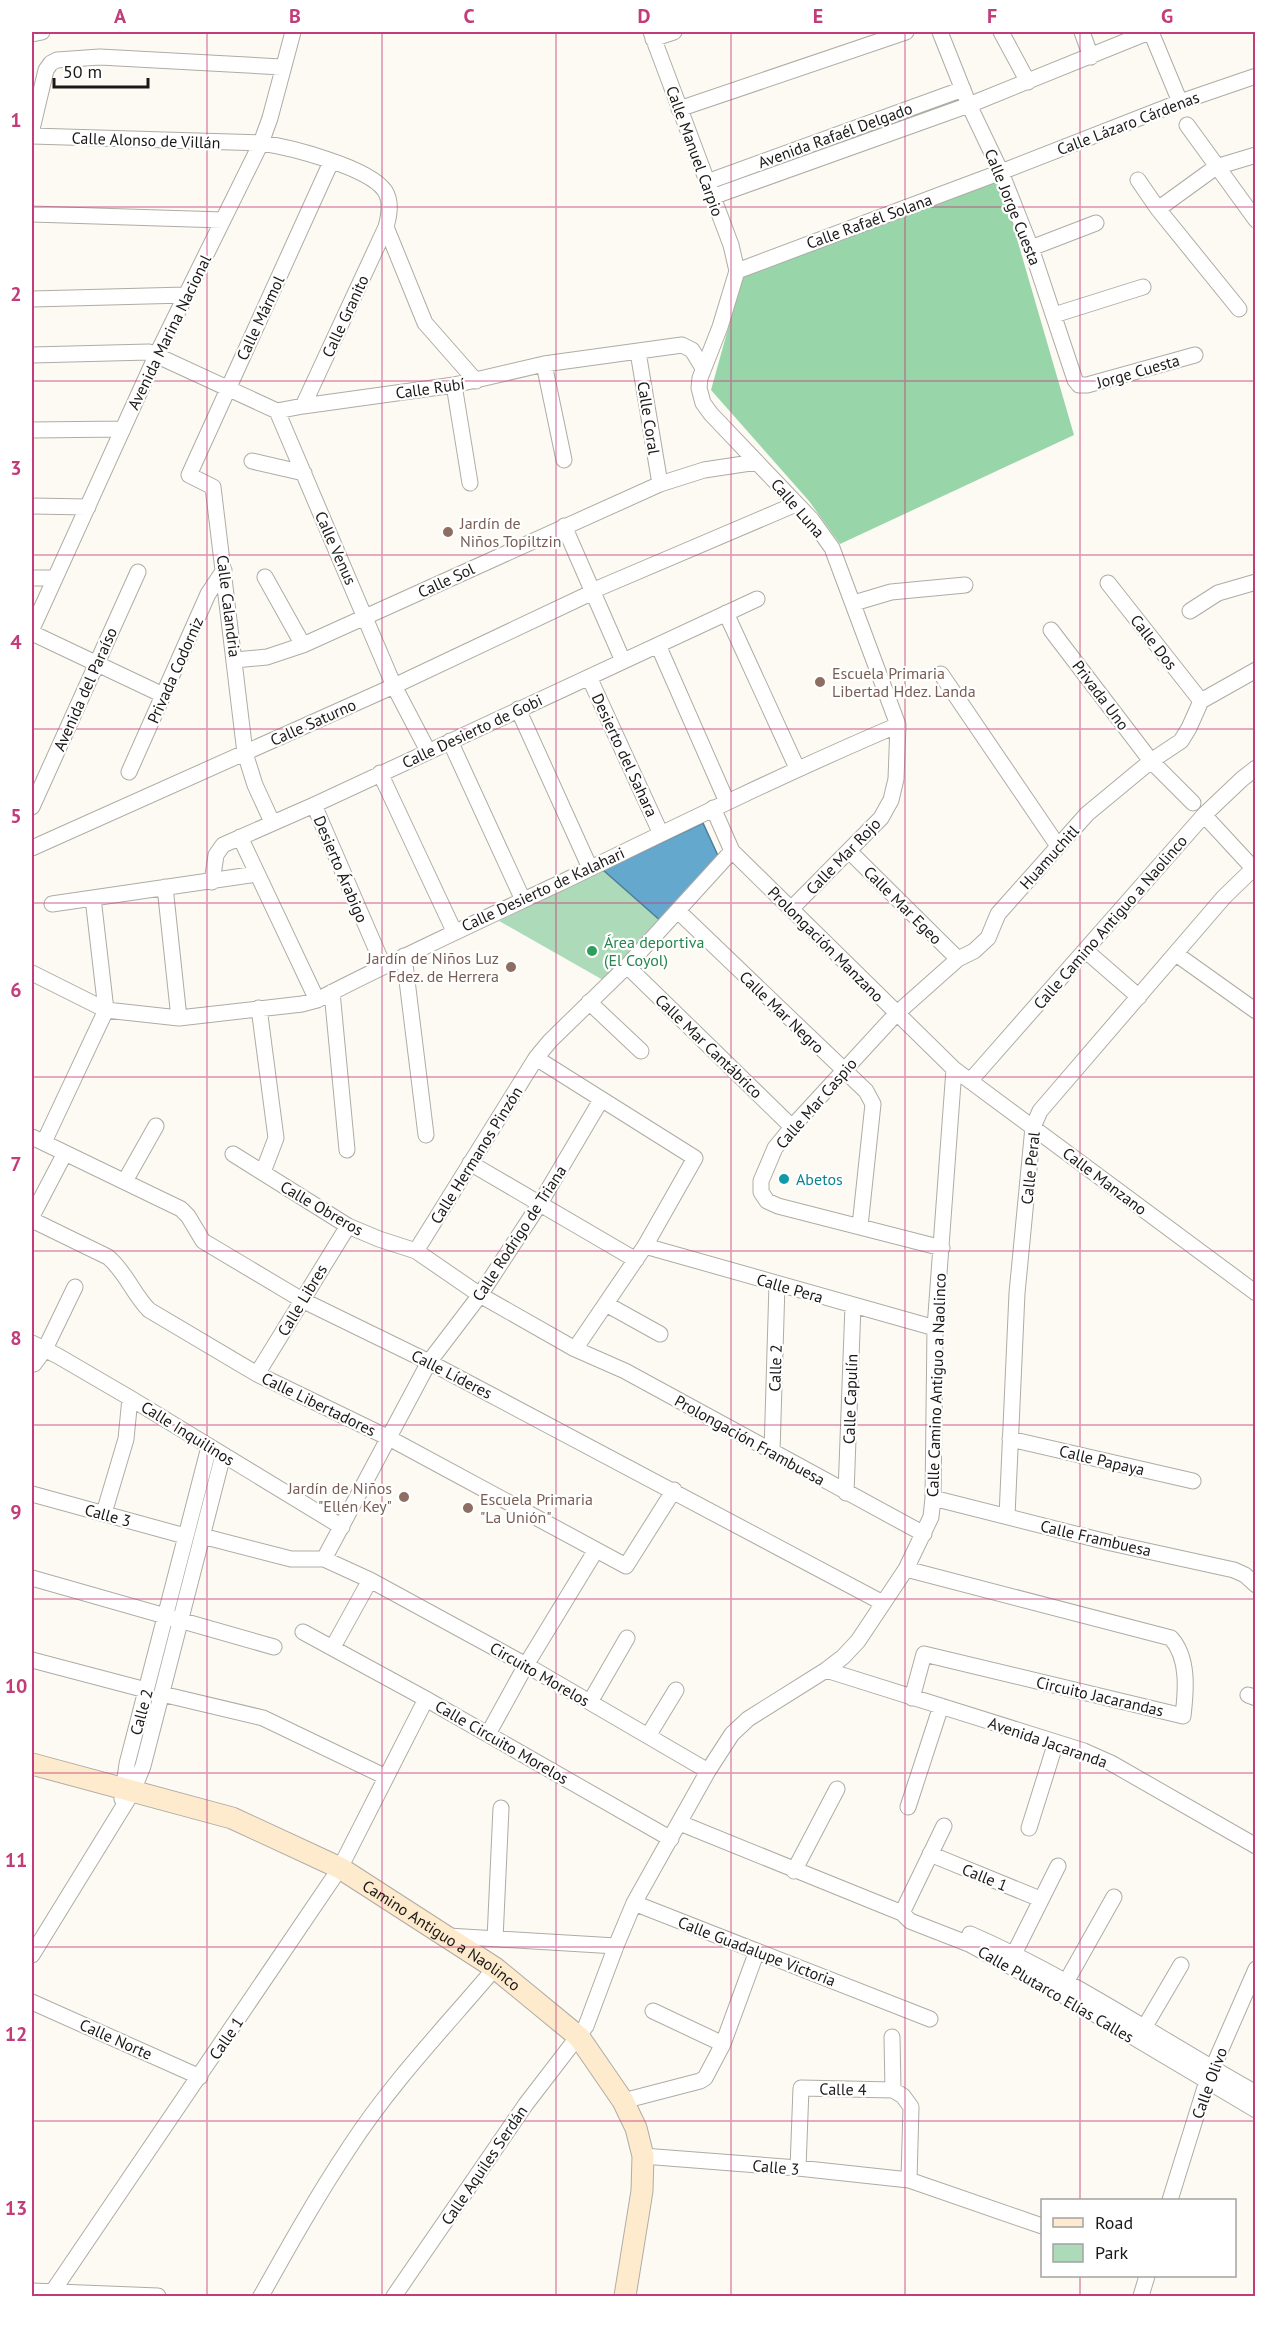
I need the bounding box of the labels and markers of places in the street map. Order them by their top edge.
place label: Jardín de Niños Topiltzin [459,513,562,551]
marker: Jardín de Niños Topiltzin [441,525,455,539]
place label: Escuela Primaria Libertad Hdez. Landa [832,663,976,701]
marker: Escuela Primaria Libertad Hdez. Landa [813,675,827,689]
place label: Área deportiva (El Coyol) [604,932,704,970]
marker: Área deportiva (El Coyol) [585,944,599,958]
place label: Jardín de Niños Luz Fdez. de Herrera [366,948,499,986]
marker: Jardín de Niños Luz Fdez. de Herrera [504,960,518,974]
place label: Abetos [796,1169,843,1189]
marker: Abetos [777,1172,791,1186]
place label: Jardín de Niños "Ellen Key" [287,1478,392,1516]
place label: Escuela Primaria "La Unión" [480,1489,593,1527]
marker: Jardín de Niños "Ellen Key" [397,1490,411,1504]
marker: Escuela Primaria "La Unión" [461,1501,475,1515]

